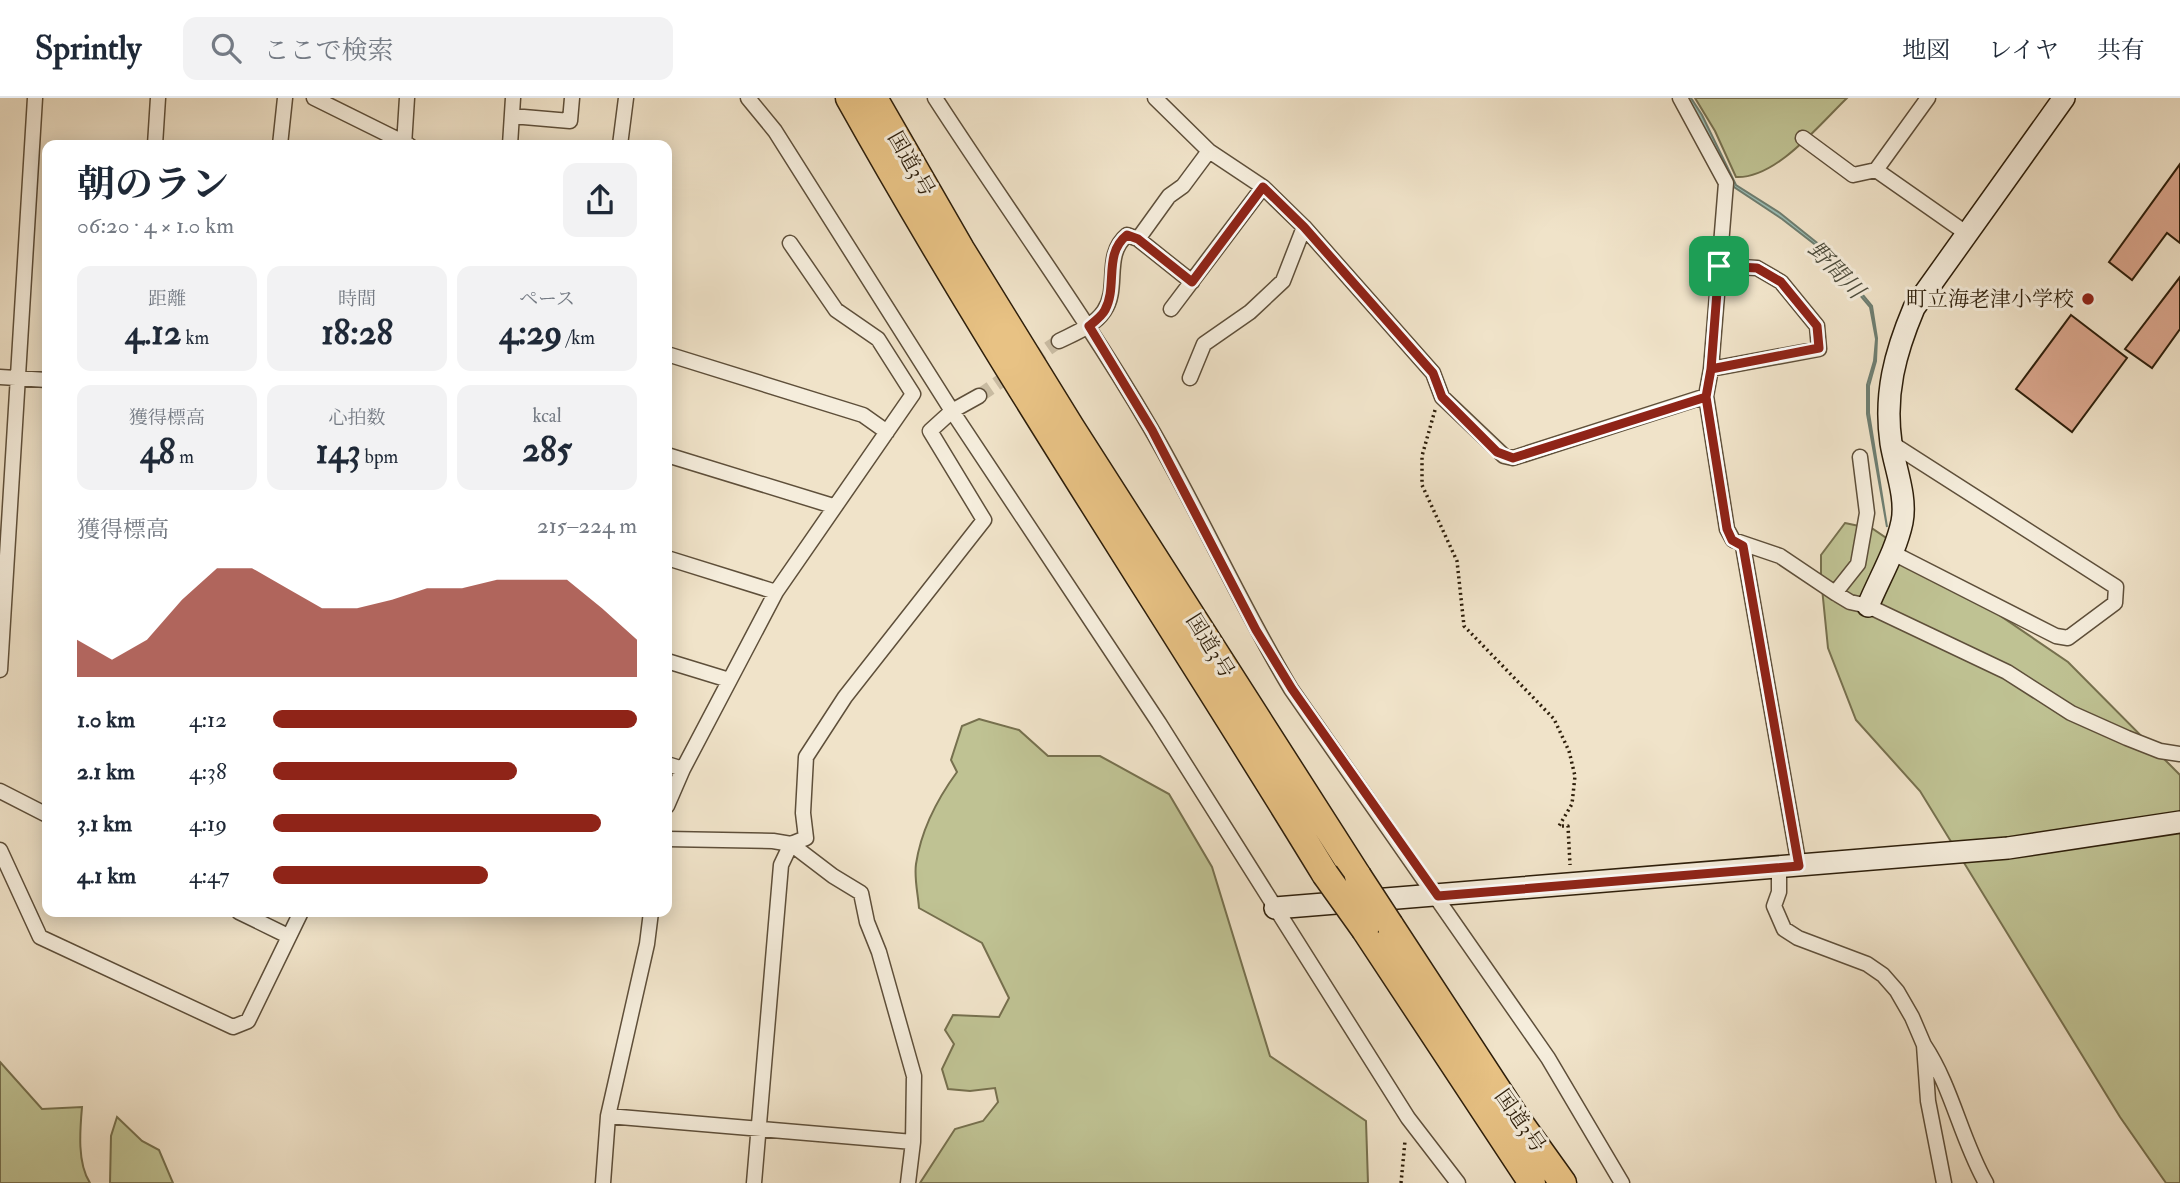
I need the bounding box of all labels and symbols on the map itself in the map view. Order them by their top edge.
street label: 国道3号 [882,126,940,202]
water label: 野間川 [1802,235,1872,307]
pin [1689,236,1749,296]
place label: 町立海老津小学校 [1906,286,2074,313]
marker: 町立海老津小学校 [2080,291,2096,307]
street label: 国道3号 [1180,609,1240,683]
street label: 国道3号 [1489,1084,1551,1158]

